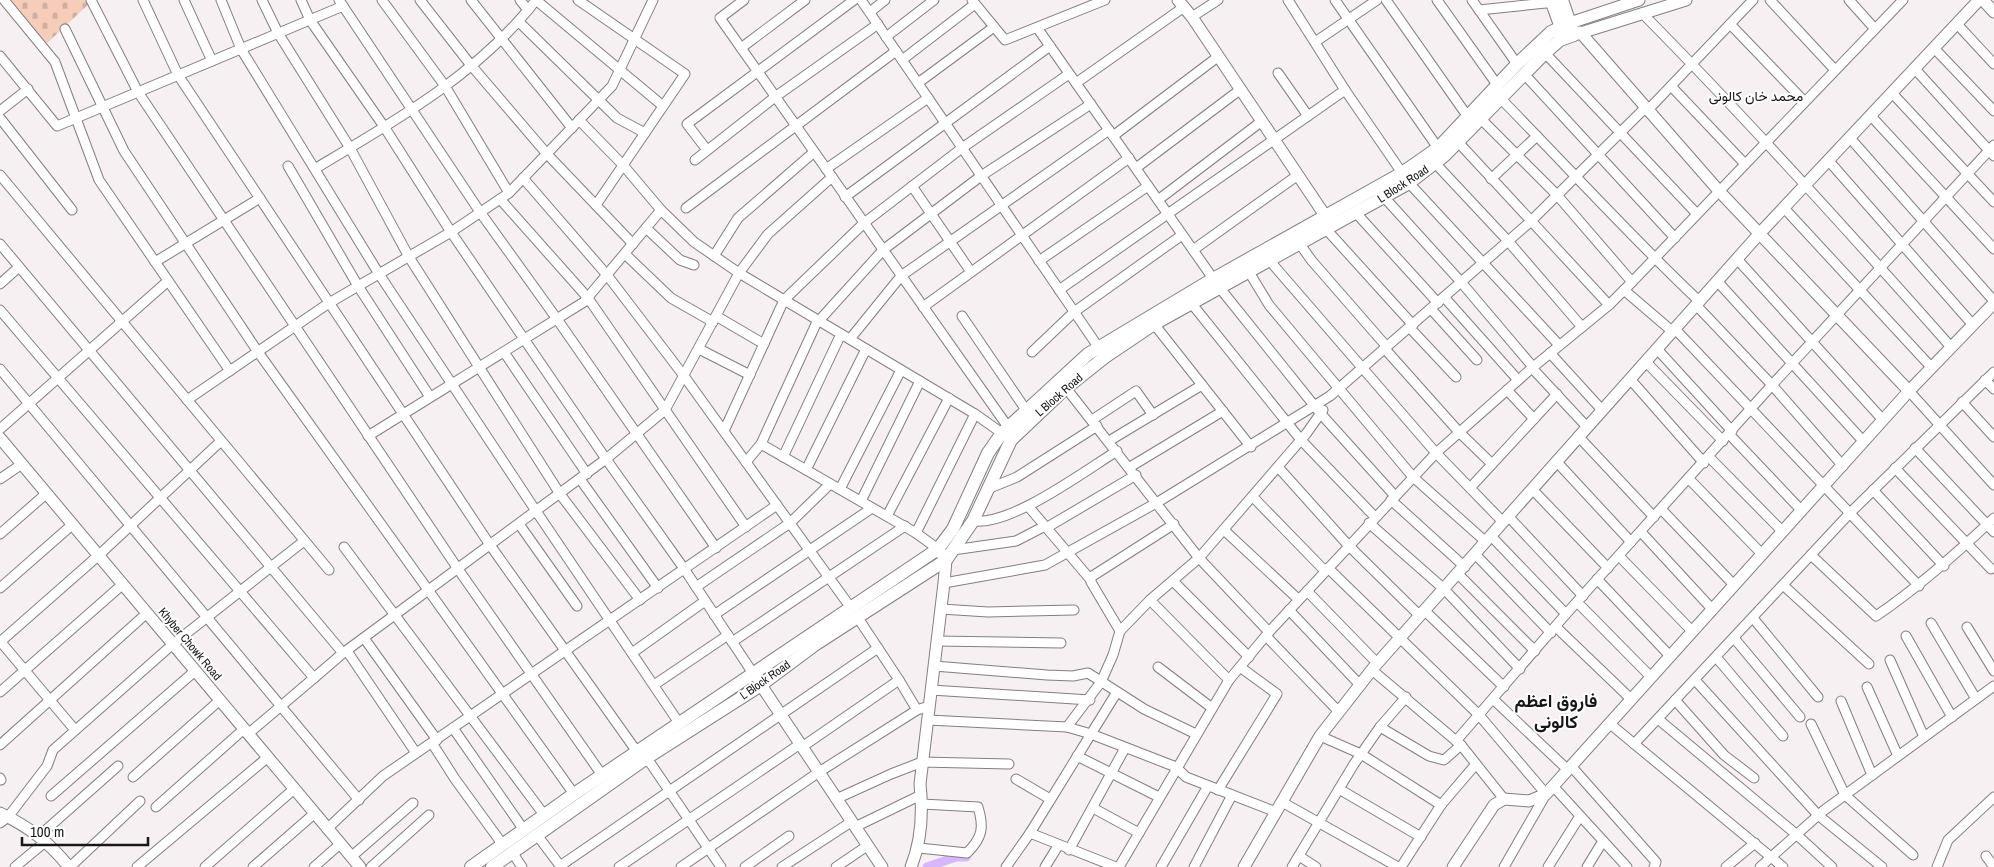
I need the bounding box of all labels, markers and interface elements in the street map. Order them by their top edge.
district label: محمد خان کالونی [1709,87,1803,105]
street label: L Block Road [1374,161,1432,207]
street label: L Block Road [1032,370,1086,420]
street label: Khyber Chowk Road [155,604,225,684]
street label: L Block Road [737,657,793,703]
district label: فاروق اعظم کالونی [1515,688,1597,734]
scale bar [22,814,149,846]
text: 100 m [30,821,64,842]

